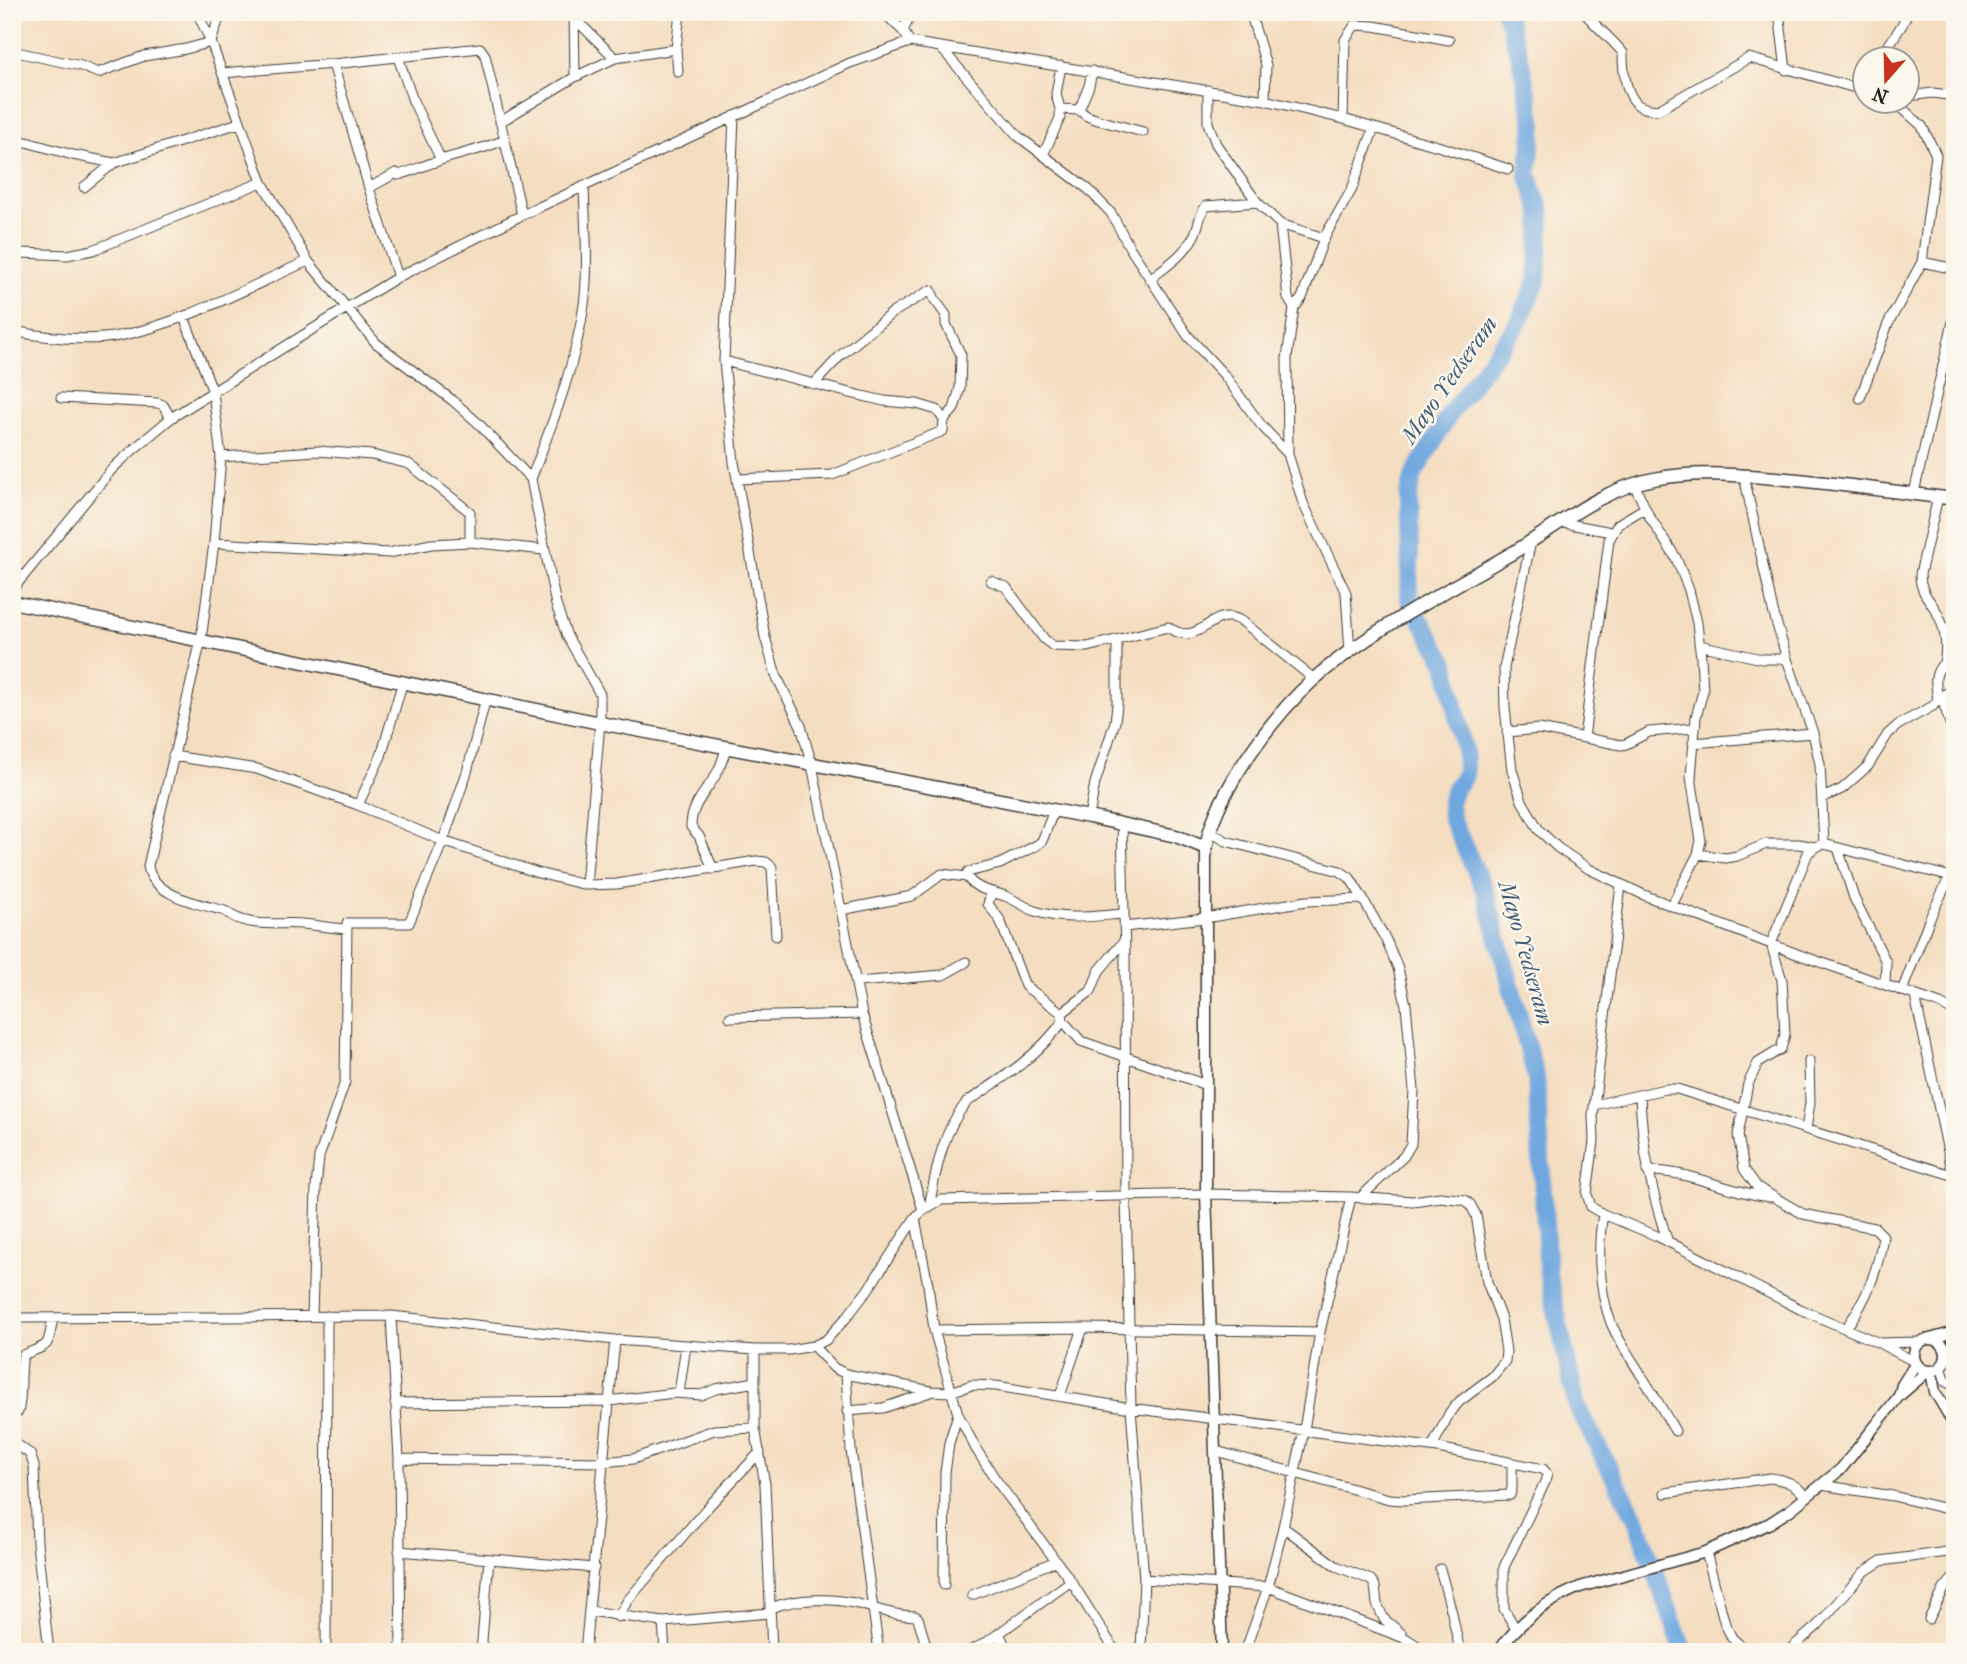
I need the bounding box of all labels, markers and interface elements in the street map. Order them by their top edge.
north arrow [1852,46,1922,116]
text: N [1869,82,1891,108]
water label: Mayo Yedseram [1394,311,1503,451]
water label: Mayo Yedseram [1492,876,1560,1029]

